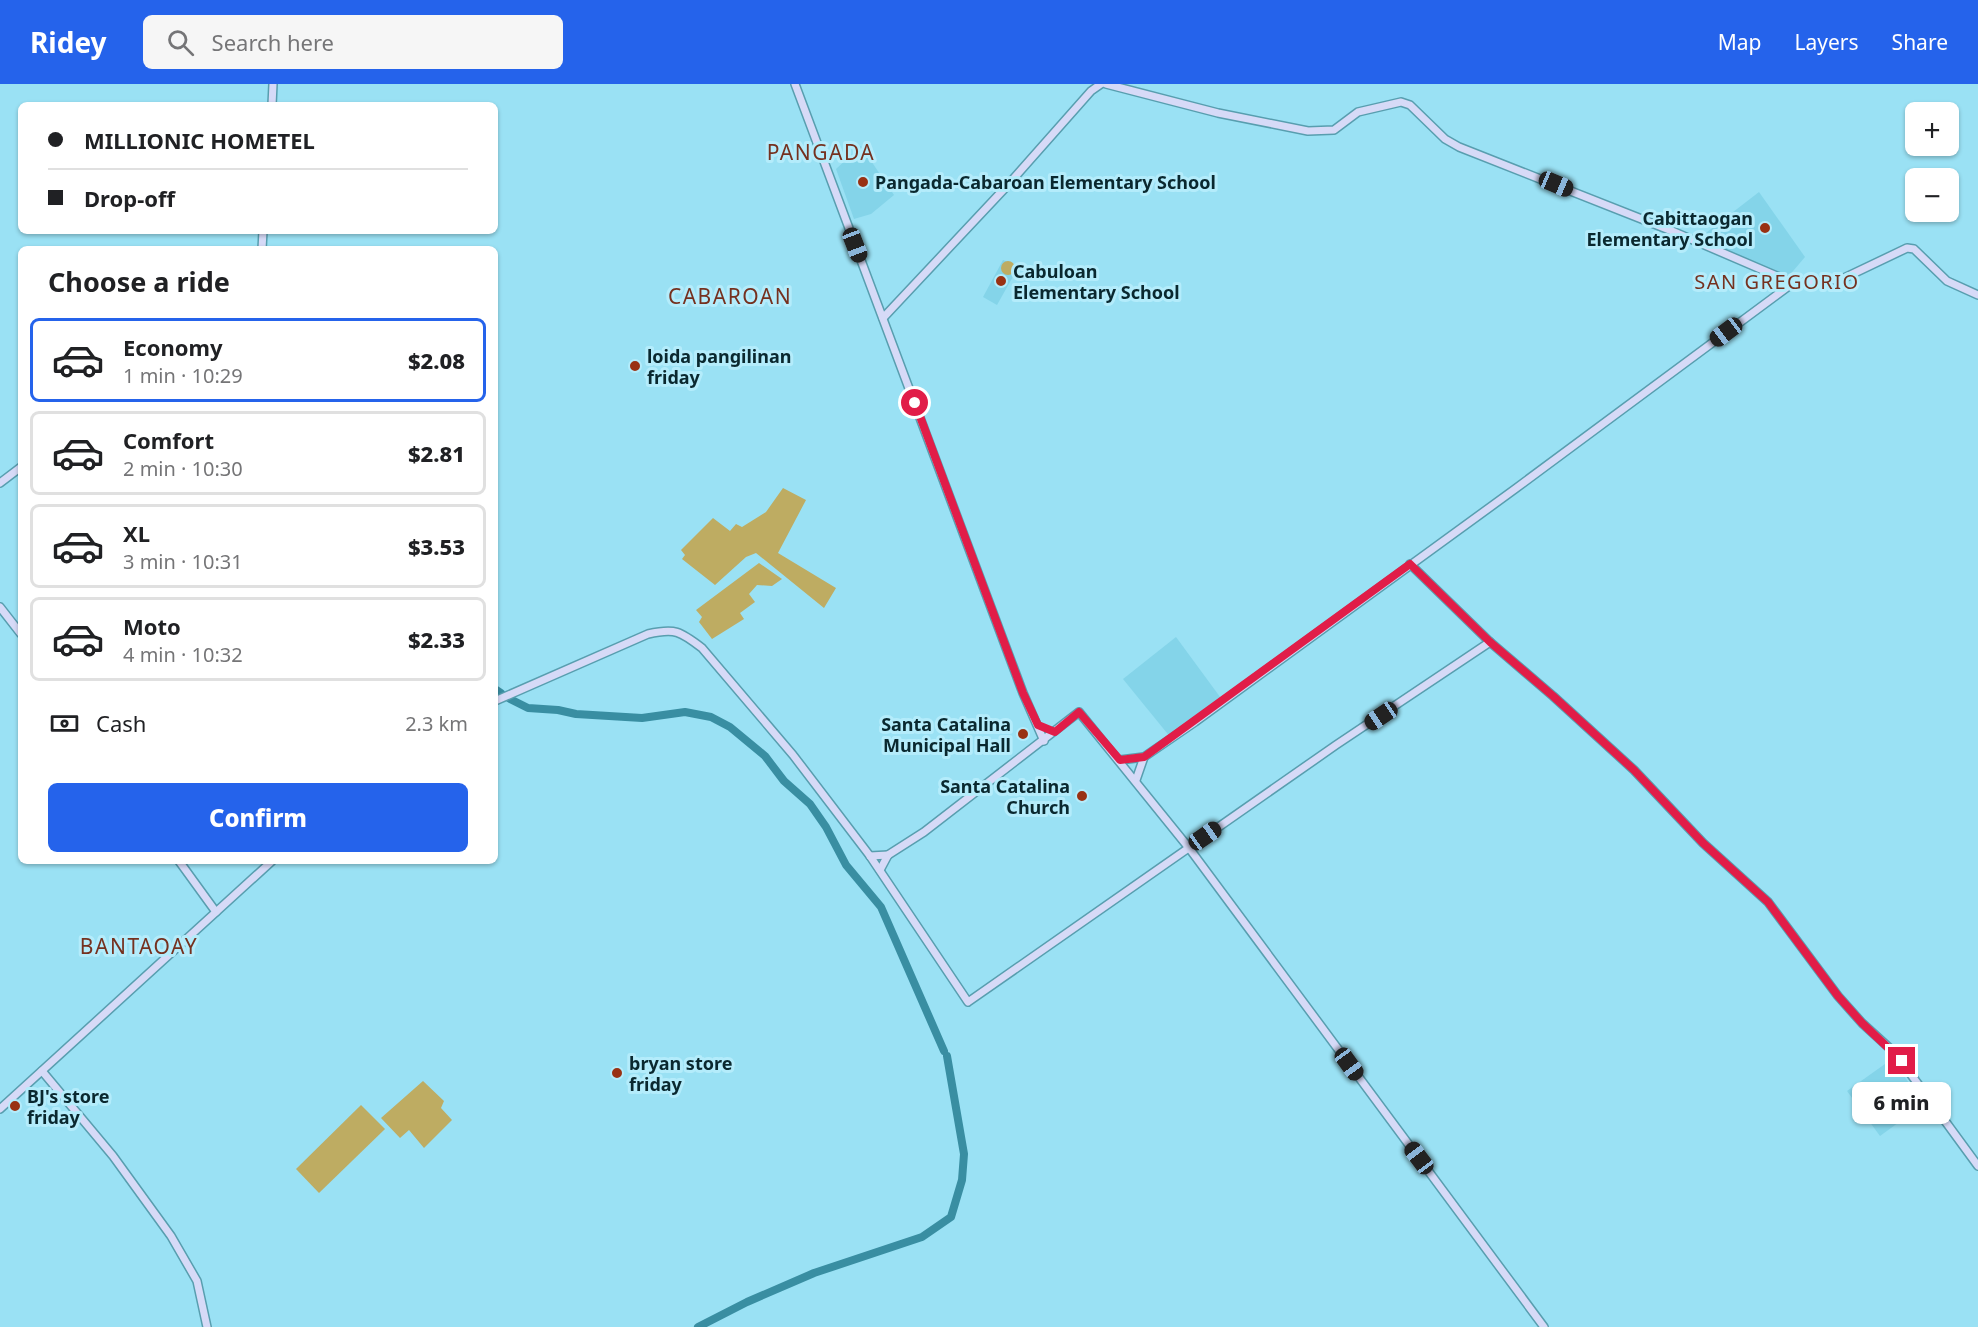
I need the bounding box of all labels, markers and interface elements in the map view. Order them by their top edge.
search box [143,15,563,69]
text: Ridey [30,23,107,61]
icon: search [164,26,197,59]
text: Search here [212,27,334,57]
text: Map [1718,28,1762,56]
text: Layers [1795,28,1859,56]
text: Share [1892,28,1948,56]
map controls [1905,102,1959,222]
button: + [1905,102,1959,156]
text: MILLIONIC HOMETEL [84,125,315,155]
district label: PANGADA [767,138,875,166]
button: − [1905,168,1959,222]
car [1536,169,1576,199]
place label: Pangada-Cabaroan Elementary School [875,170,1216,194]
marker: Pangada-Cabaroan Elementary School [856,175,870,189]
text: Drop-off [84,183,175,213]
place label: Cabittaogan Elementary School [1586,206,1753,251]
marker: Cabittaogan Elementary School [1758,221,1772,235]
car [840,225,870,265]
place label: Cabuloan Elementary School [1013,259,1180,304]
text: Choose a ride [48,263,230,300]
district label: SAN GREGORIO [1694,268,1860,295]
marker: Cabuloan Elementary School [994,274,1008,288]
district label: CABAROAN [668,282,792,310]
car [1706,314,1746,350]
text: Economy [123,332,222,362]
icon: car [51,333,105,387]
place label: loida pangilinan friday [647,344,791,389]
text: $2.08 [408,345,465,375]
marker: loida pangilinan friday [628,359,642,373]
text: 1 min · 10:29 [123,362,243,389]
route start [901,389,928,416]
text: Comfort [123,425,214,455]
icon: car [51,426,105,480]
text: $2.81 [408,438,465,468]
text: 2 min · 10:30 [123,455,243,482]
text: XL [123,518,150,548]
icon: car [51,519,105,573]
text: $3.53 [408,531,465,561]
text: 3 min · 10:31 [123,548,243,575]
text: Moto [123,611,181,641]
icon: car [51,612,105,666]
text: $2.33 [408,624,465,654]
text: 4 min · 10:32 [123,641,243,668]
car [1361,698,1401,734]
icon: cash [48,707,81,740]
text: Cash [96,708,146,738]
text: 2.3 km [405,710,468,737]
place label: Santa Catalina Municipal Hall [881,712,1011,757]
marker: Santa Catalina Municipal Hall [1016,727,1030,741]
place label: Santa Catalina Church [940,774,1070,819]
button: Confirm [48,783,468,852]
marker: Santa Catalina Church [1075,789,1089,803]
car [1185,818,1225,854]
district label: BANTAOAY [80,932,198,960]
car [1331,1044,1367,1084]
route end [1888,1047,1915,1074]
place label: bryan store friday [629,1051,732,1096]
marker: bryan store friday [610,1066,624,1080]
callout: 6 min [1852,1082,1952,1124]
place label: BJ's store friday [27,1084,109,1129]
text: 6 min [1874,1089,1929,1116]
marker: BJ's store friday [8,1099,22,1113]
car [1401,1138,1437,1178]

